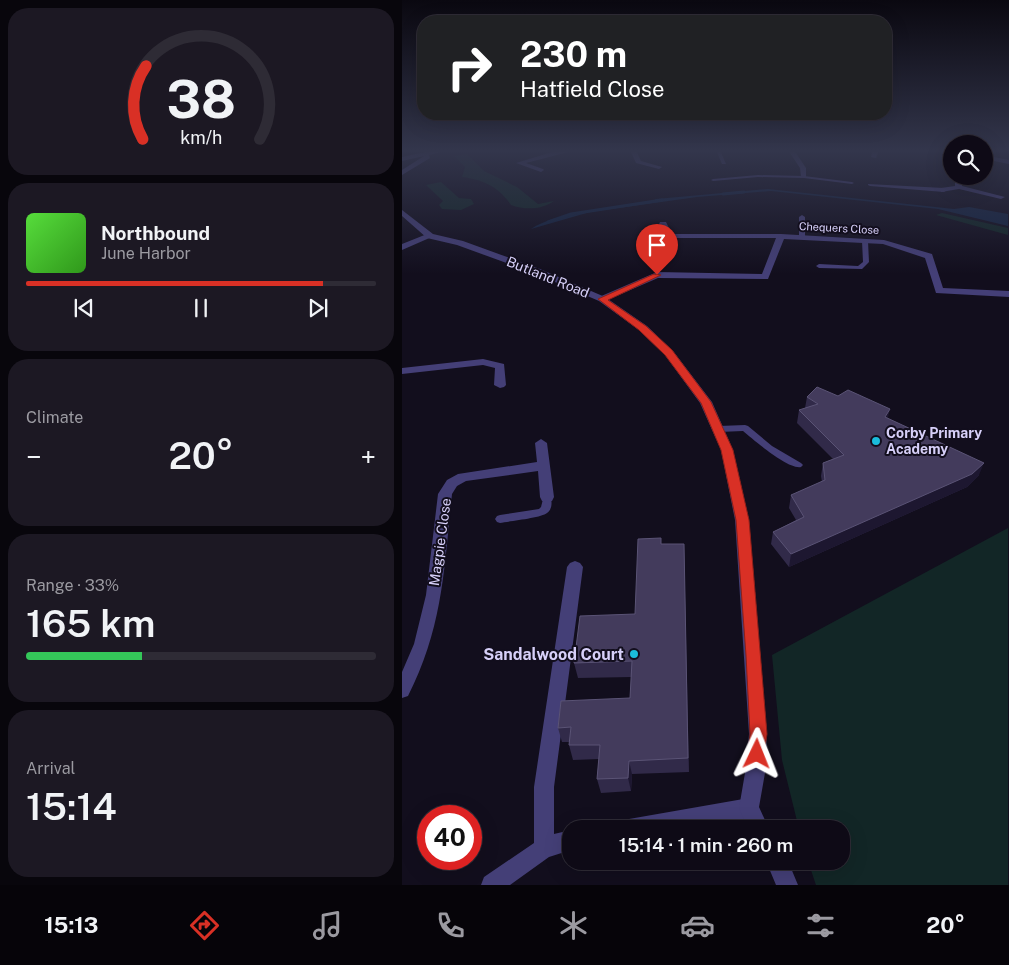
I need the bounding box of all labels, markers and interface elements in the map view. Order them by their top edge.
text: 230 m [520,34,627,75]
icon: right [437,35,502,100]
text: 38 [166,69,236,130]
text: Hatfield Close [520,76,664,102]
text: km/h [180,127,222,148]
map controls [943,135,993,185]
button: search [943,135,993,185]
street label: Chequers Close [799,220,879,236]
text: Northbound [101,222,210,244]
pin [636,224,678,275]
icon: arrive [643,231,671,259]
text: June Harbor [101,244,191,263]
street label: Butland Road [504,253,592,301]
icon: previous [70,294,98,322]
icon: pause [187,294,215,322]
icon: next [304,294,332,322]
text: Climate [26,408,83,427]
place label: Corby Primary Academy [886,425,982,457]
text: 20° [168,433,234,478]
marker: Corby Primary Academy [870,435,882,447]
text: − [26,440,42,473]
text: + [360,440,376,473]
street label: Magpie Close [426,497,454,587]
text: Range · 33% [26,576,119,595]
text: 165 km [26,601,155,646]
place label: Sandalwood Court [483,645,624,664]
marker: Sandalwood Court [628,648,640,660]
position arrow [730,727,782,779]
text: Arrival [26,759,75,778]
text: 15:14 [26,784,117,829]
speed limit sign: 40 [417,805,482,870]
text: 15:14 · 1 min · 260 m [619,834,793,856]
icon: directions [187,908,222,943]
icon: music [310,908,345,943]
icon: phone [433,908,468,943]
icon: climate [556,908,591,943]
icon: car [680,908,715,943]
icon: filters [803,908,838,943]
text: 15:13 [44,912,98,938]
text: 20° [926,912,965,938]

